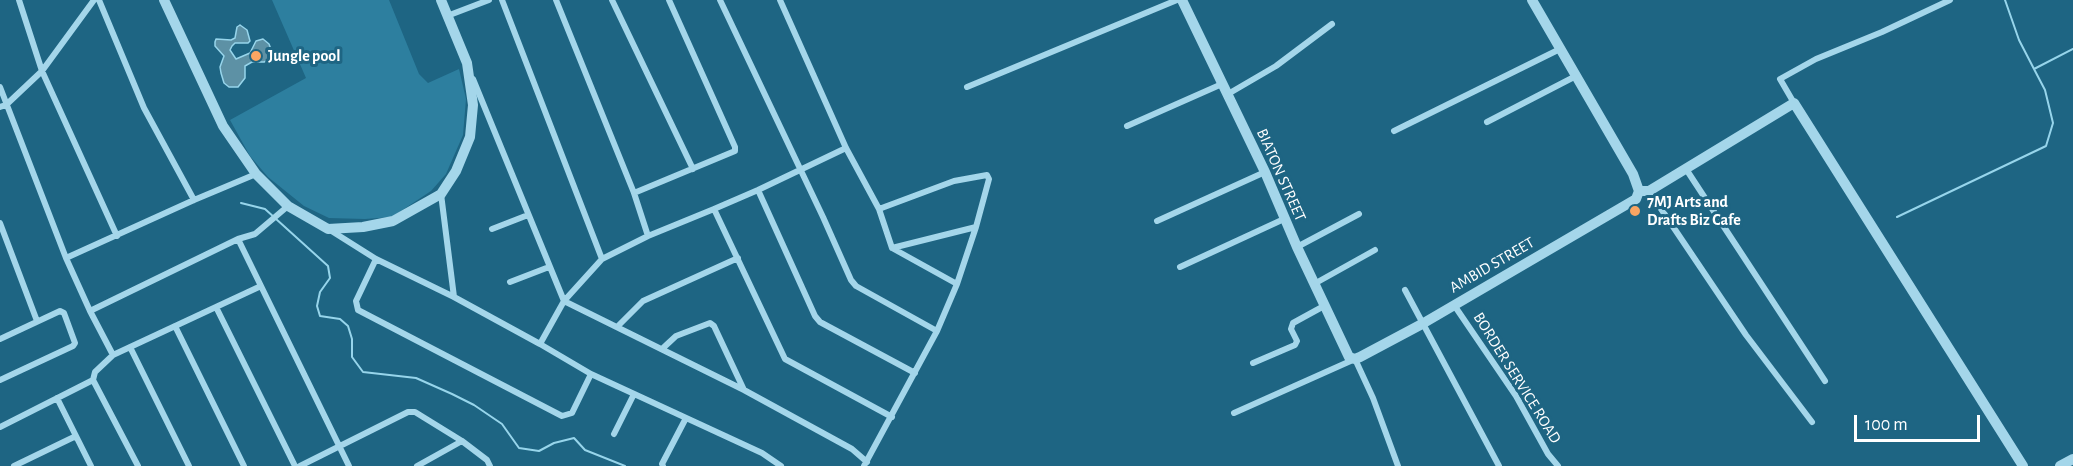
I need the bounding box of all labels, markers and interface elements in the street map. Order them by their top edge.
place label: Jungle pool [268,46,340,66]
marker: Jungle pool [249,49,263,63]
street label: BIATON STREET [1252,126,1310,224]
place label: 7MJ Arts and Drafts Biz Cafe [1647,192,1741,230]
marker: 7MJ Arts and Drafts Biz Cafe [1628,204,1642,218]
street label: AMBID STREET [1446,233,1538,297]
street label: BORDER SERVICE ROAD [1469,309,1565,447]
scale bar [1857,403,1983,441]
text: 100 m [1865,416,1908,434]

